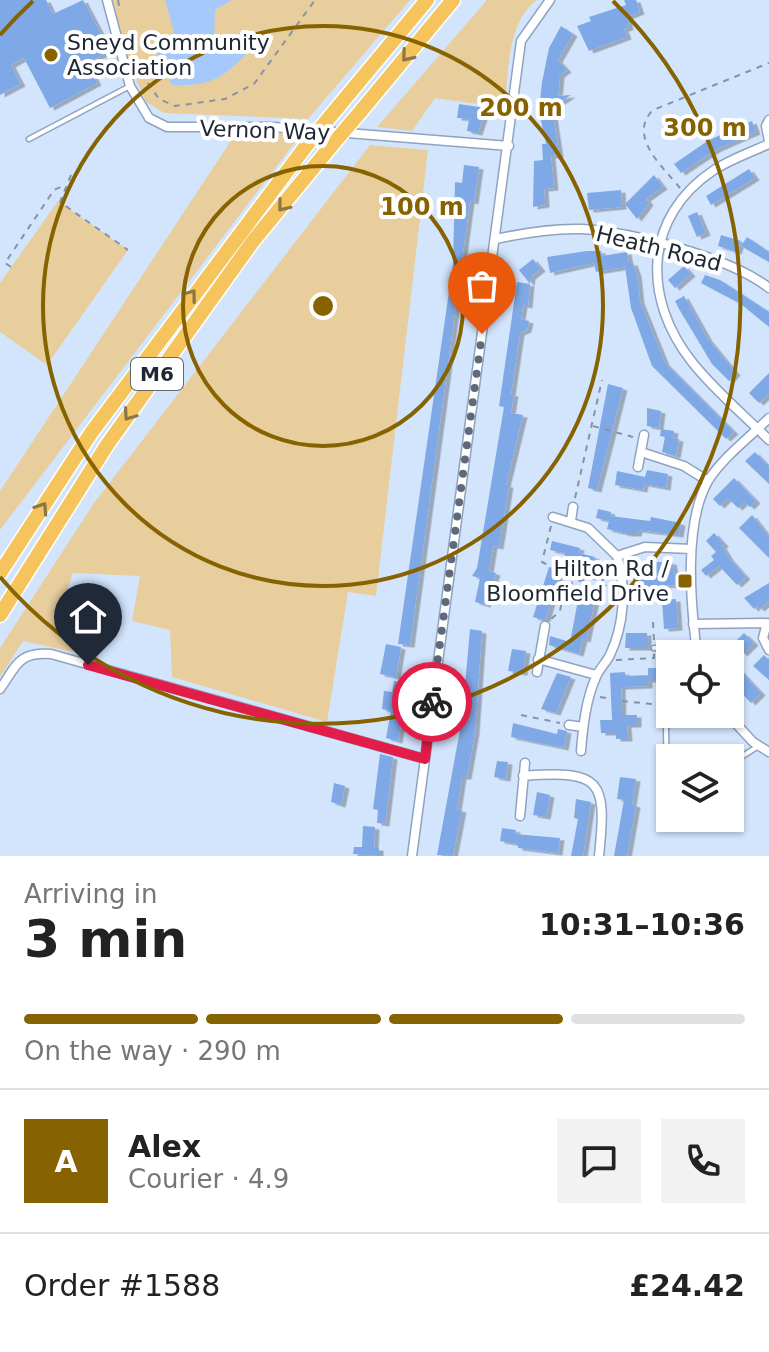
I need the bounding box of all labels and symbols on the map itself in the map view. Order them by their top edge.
place label: Sneyd Community Association [67,30,270,80]
marker: Sneyd Community Association [42,46,60,64]
one-way arrow [402,47,417,61]
text: 200 m [479,94,563,122]
text: 300 m [663,114,747,142]
street label: Vernon Way [199,116,331,145]
text: 100 m [380,193,464,221]
one-way arrow [278,196,293,211]
street label: Heath Road [594,221,724,276]
pin [448,252,516,334]
one-way arrow [182,289,196,303]
centre of rings [309,292,337,320]
road number: M6 [131,358,183,390]
one-way arrow [124,406,138,420]
one-way arrow [33,502,48,516]
place label: Hilton Rd / Bloomfield Drive [486,556,670,606]
marker: Hilton Rd / Bloomfield Drive [676,572,694,590]
pin [54,583,122,665]
courier [392,662,472,742]

